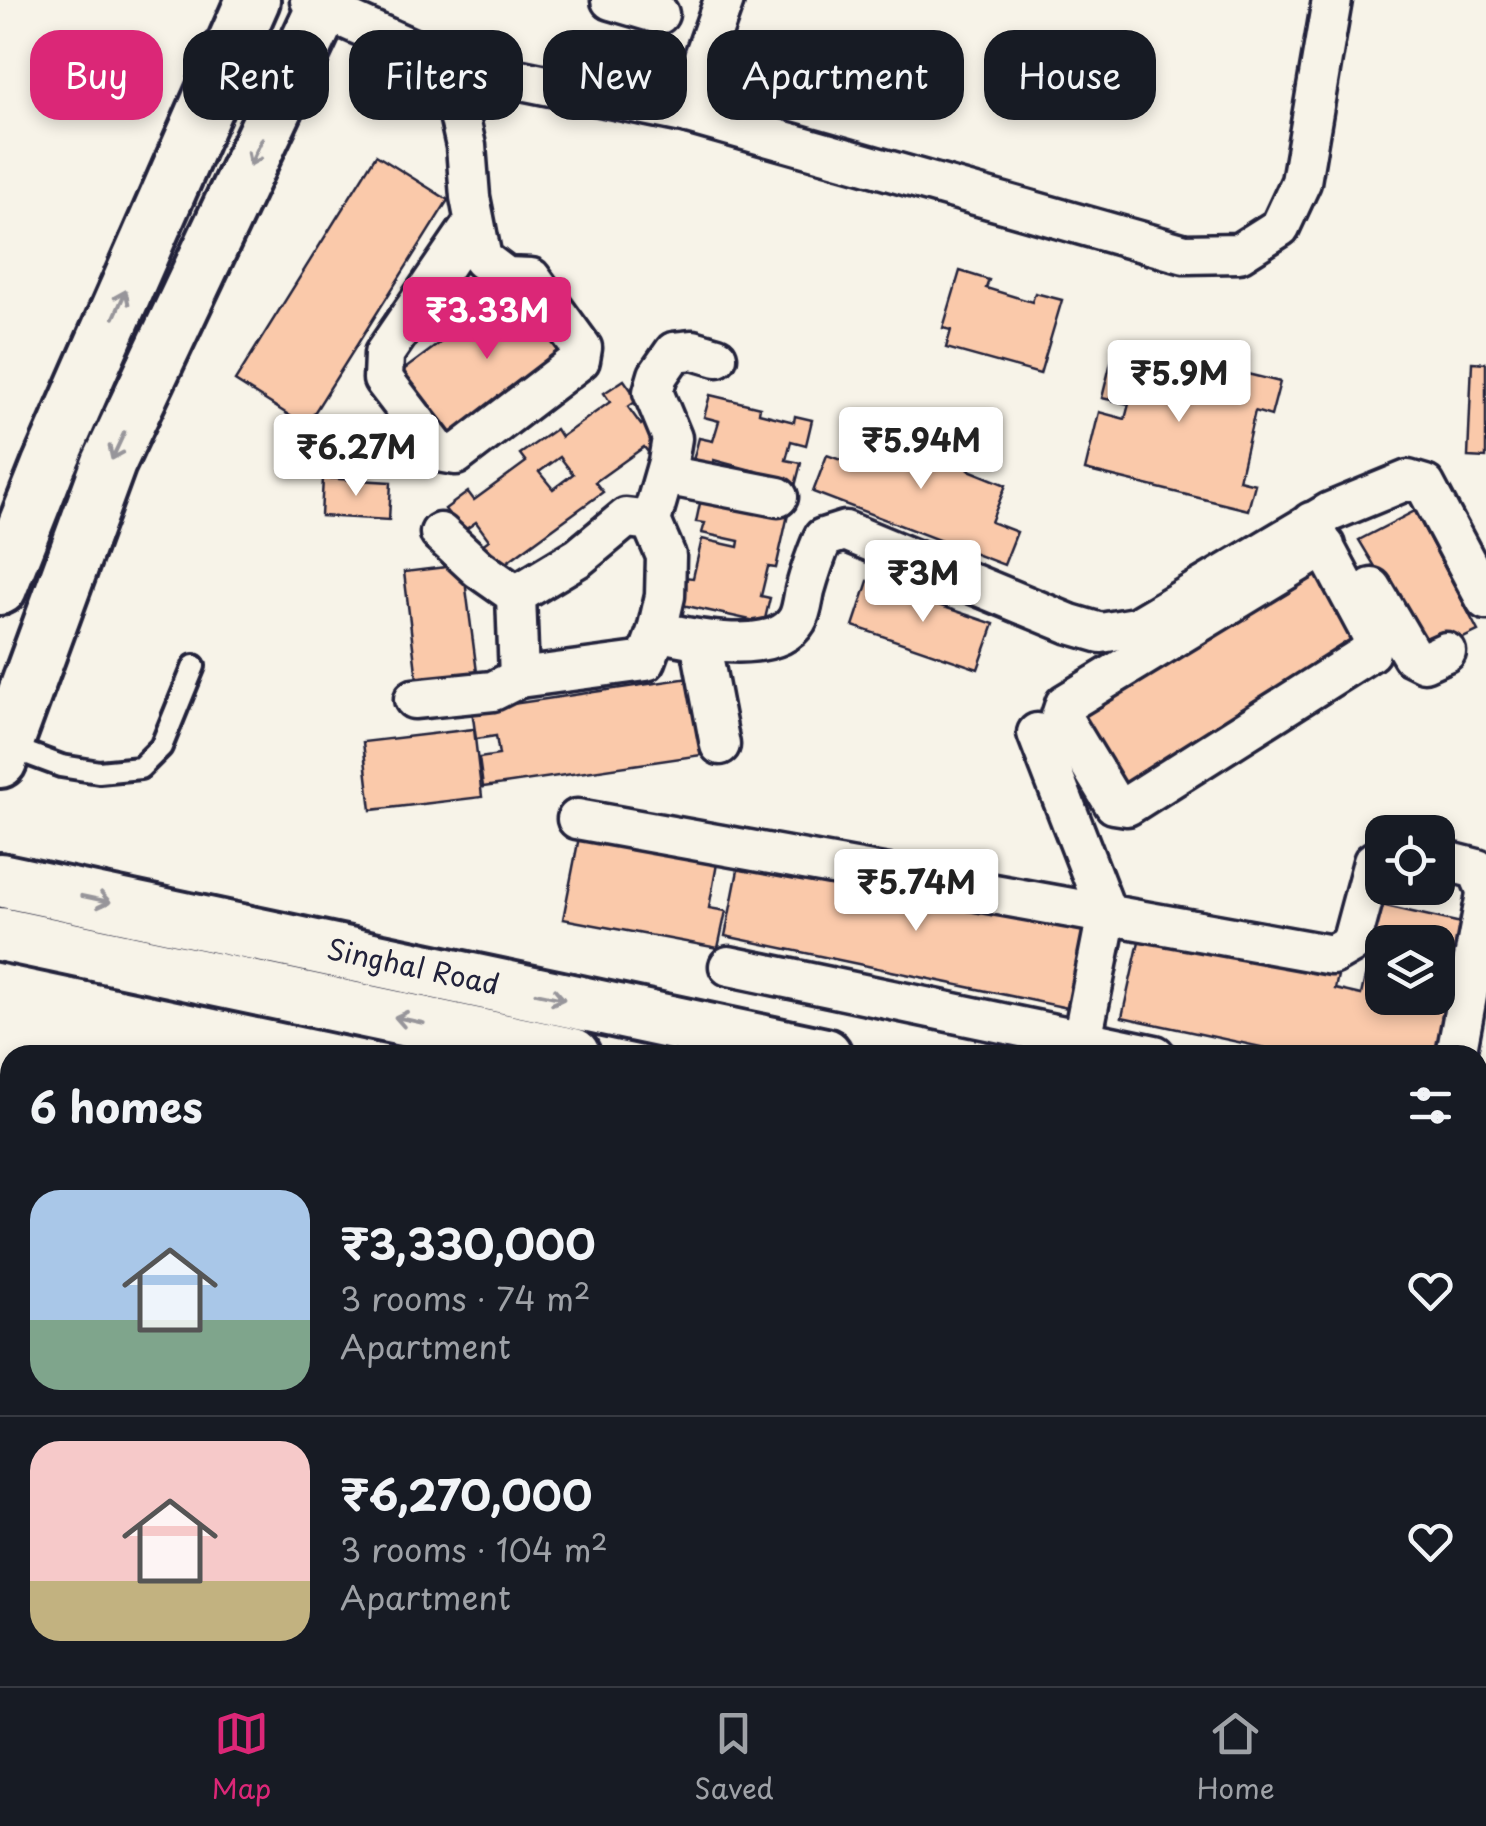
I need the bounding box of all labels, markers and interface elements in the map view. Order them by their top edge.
chip: Buy [30,30,163,120]
chip: Rent [183,30,329,120]
chip: Filters [349,30,523,120]
chip: New [543,30,687,120]
chip: Apartment [707,30,964,120]
chip: House [984,30,1156,120]
one-way arrow [246,136,265,166]
pin: ₹3.33M [406,277,568,362]
text: ₹3.33M [425,285,549,333]
one-way arrow [112,289,130,320]
pin: ₹5.9M [1109,340,1249,425]
text: ₹5.9M [1130,348,1228,396]
pin: ₹5.94M [840,407,1002,492]
pin: ₹6.27M [275,414,437,499]
text: ₹5.94M [861,415,981,463]
text: ₹6.27M [296,422,416,470]
one-way arrow [107,430,126,460]
pin: ₹3M [875,540,971,625]
text: ₹3M [887,548,959,596]
map controls [1365,815,1455,1015]
button: locate [1365,815,1455,905]
pin: ₹5.74M [835,849,997,934]
text: ₹5.74M [856,857,976,905]
one-way arrow [79,890,111,909]
button: layers [1365,925,1455,1015]
street label: Singhal Road [323,926,504,1005]
one-way arrow [533,988,565,1006]
one-way arrow [394,1010,426,1029]
text: 6 homes [30,1074,203,1137]
icon: filters [1403,1078,1458,1133]
text: ₹3,330,000 [340,1211,596,1274]
icon: home [110,1230,230,1350]
icon: heart [1403,1263,1458,1318]
text: 3 rooms · 74 m² [340,1274,590,1322]
text: Apartment [340,1322,511,1370]
text: ₹6,270,000 [340,1462,592,1525]
icon: home [110,1481,230,1601]
icon: heart [1403,1514,1458,1569]
text: 3 rooms · 104 m² [340,1525,608,1573]
text: Apartment [340,1573,511,1621]
tab: Map [211,1706,271,1809]
tab: Saved [694,1706,774,1809]
tab: Home [1197,1706,1275,1809]

